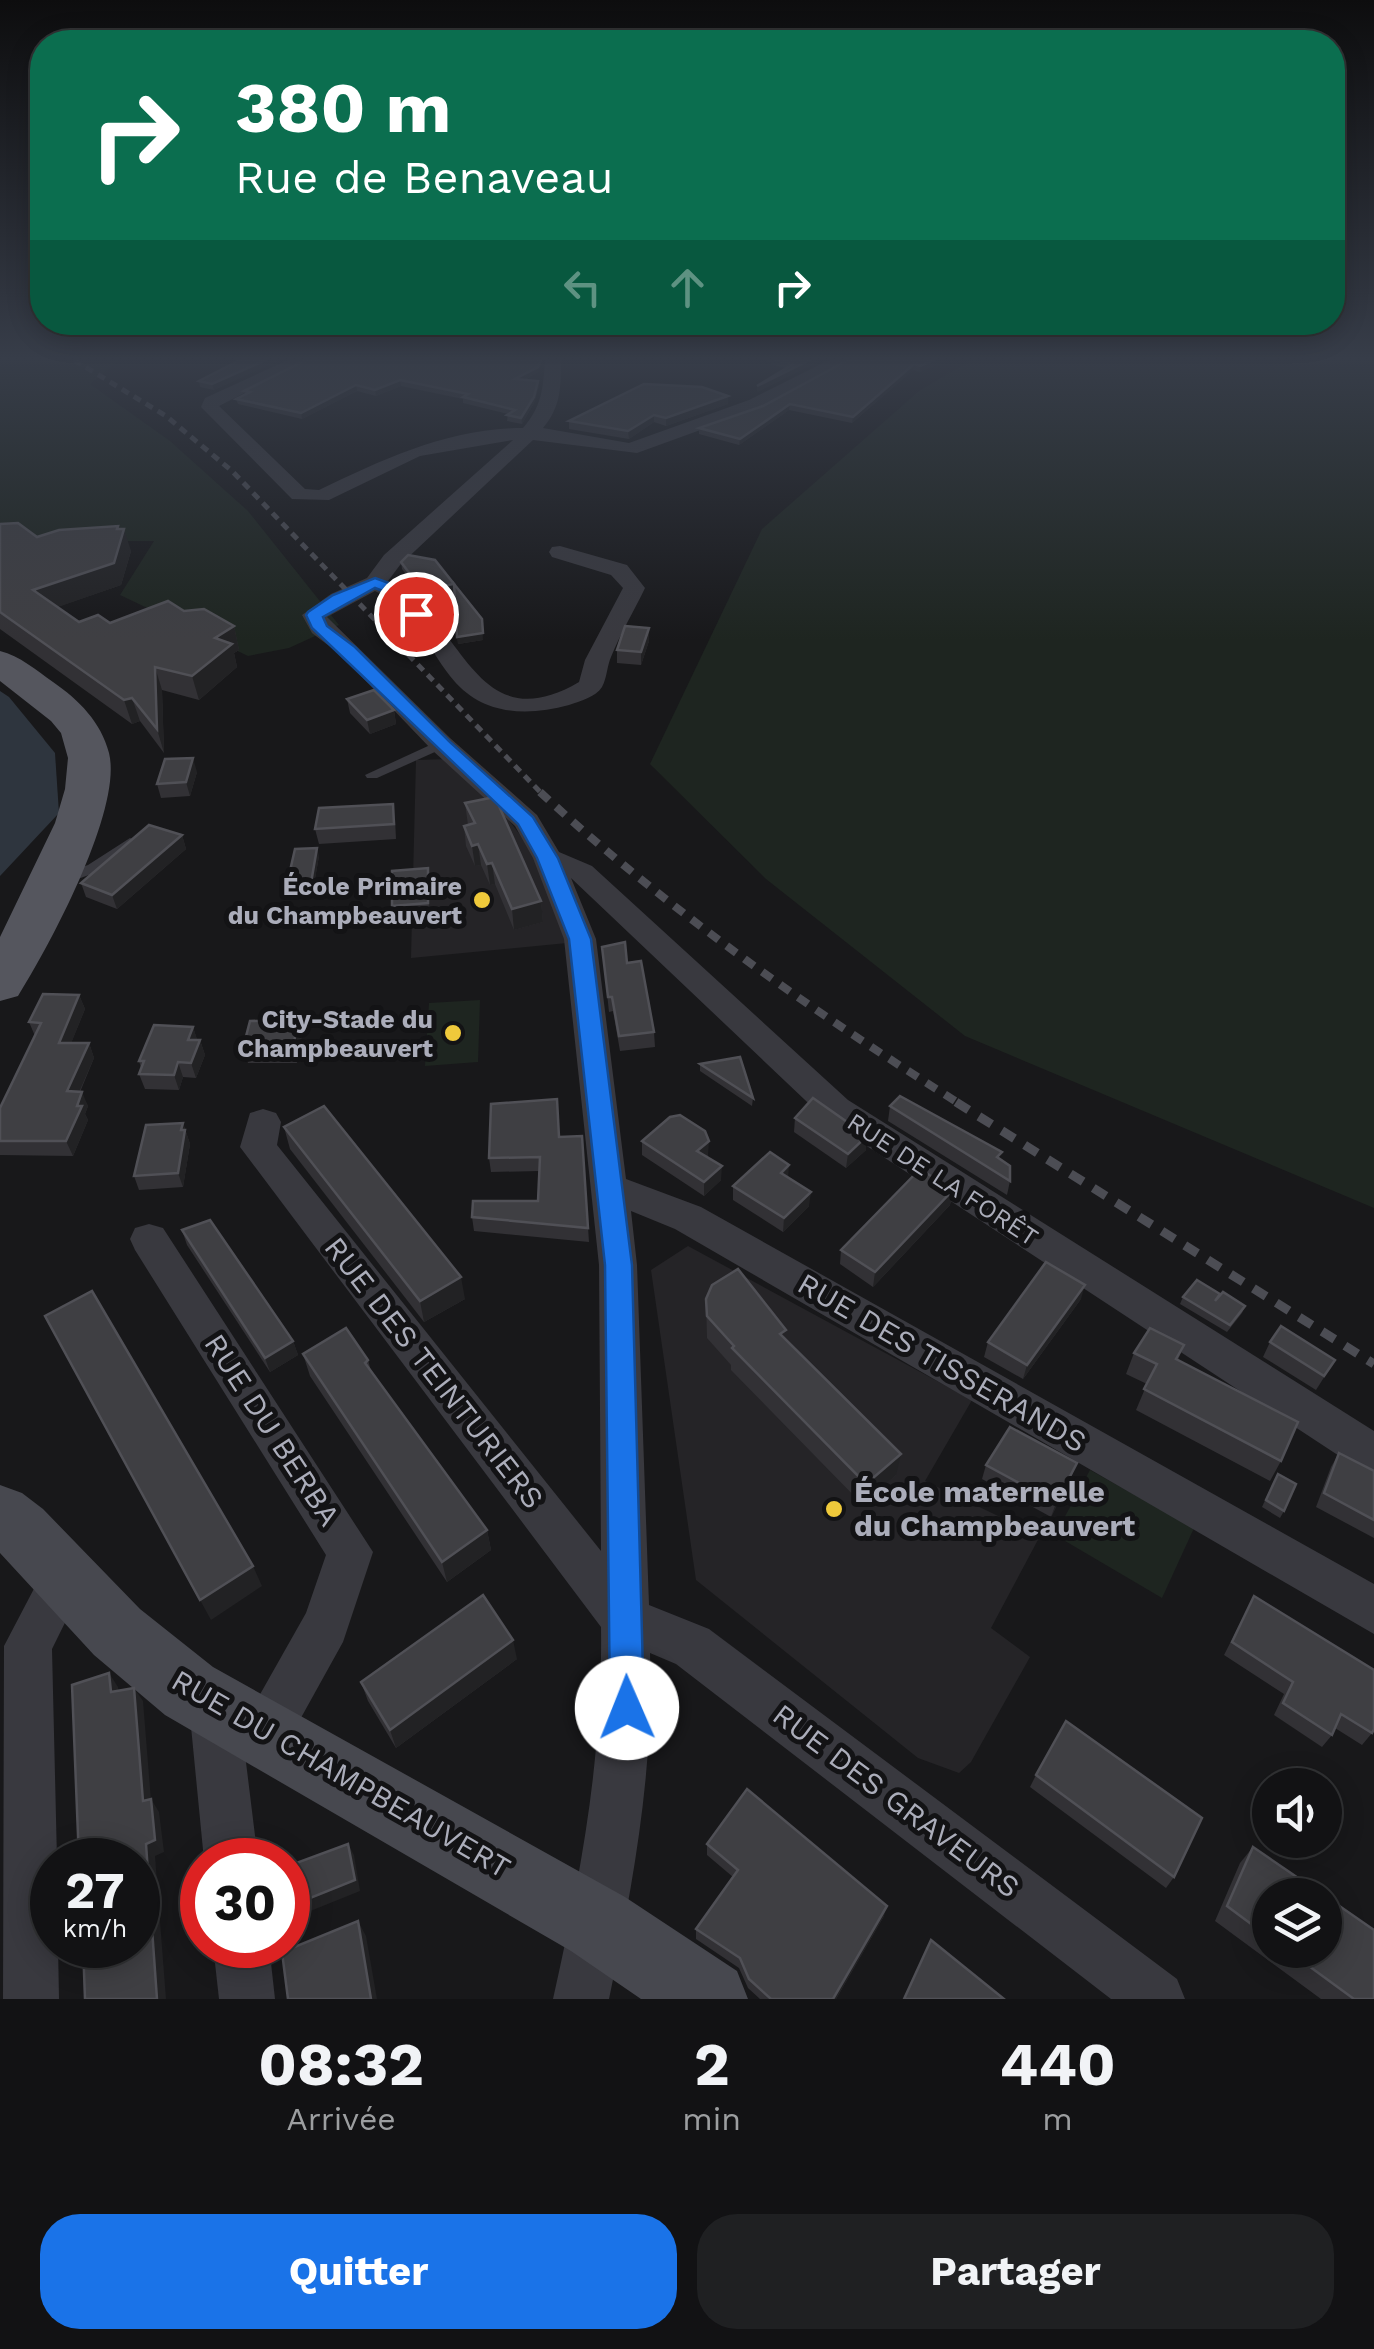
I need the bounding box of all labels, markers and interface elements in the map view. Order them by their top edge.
text: 380 m [235,67,451,149]
icon: right [70,70,200,200]
text: Rue de Benaveau [235,151,614,204]
icon: left [555,260,610,315]
icon: ahead [660,260,715,315]
icon: right [765,260,820,315]
pin [374,572,459,657]
icon: arrive [389,587,444,642]
place label: École Primaire du Champbeauvert [228,872,462,930]
marker: École Primaire du Champbeauvert [471,889,493,911]
place label: City-Stade du Champbeauvert [237,1005,433,1063]
marker: City-Stade du Champbeauvert [442,1022,464,1044]
street label: RUE DE LA FORÊT [842,1107,1044,1252]
street label: RUE DES TEINTURIERS [318,1230,551,1515]
street label: RUE DES TISSERANDS [792,1266,1093,1460]
street label: RUE DU BERBA [197,1327,348,1532]
place label: École maternelle du Champbeauvert [854,1474,1135,1543]
marker: École maternelle du Champbeauvert [823,1498,845,1520]
position arrow [575,1656,679,1760]
street label: RUE DU CHAMPBEAUVERT [166,1662,517,1885]
street label: RUE DES GRAVEURS [766,1697,1026,1905]
map controls [1252,1768,1342,1968]
button: sound [1252,1768,1342,1858]
speed limit sign: 30 [180,1838,310,1968]
text: 27 [65,1861,125,1920]
button: layers [1252,1878,1342,1968]
text: km/h [63,1914,127,1943]
text: 08:32 [258,2029,424,2100]
text: 2 [694,2029,730,2100]
text: 440 [1000,2029,1116,2100]
text: Arrivée [287,2100,396,2138]
text: min [682,2100,741,2138]
text: m [1042,2100,1073,2138]
button: Quitter [40,2214,677,2329]
button: Partager [697,2214,1334,2329]

